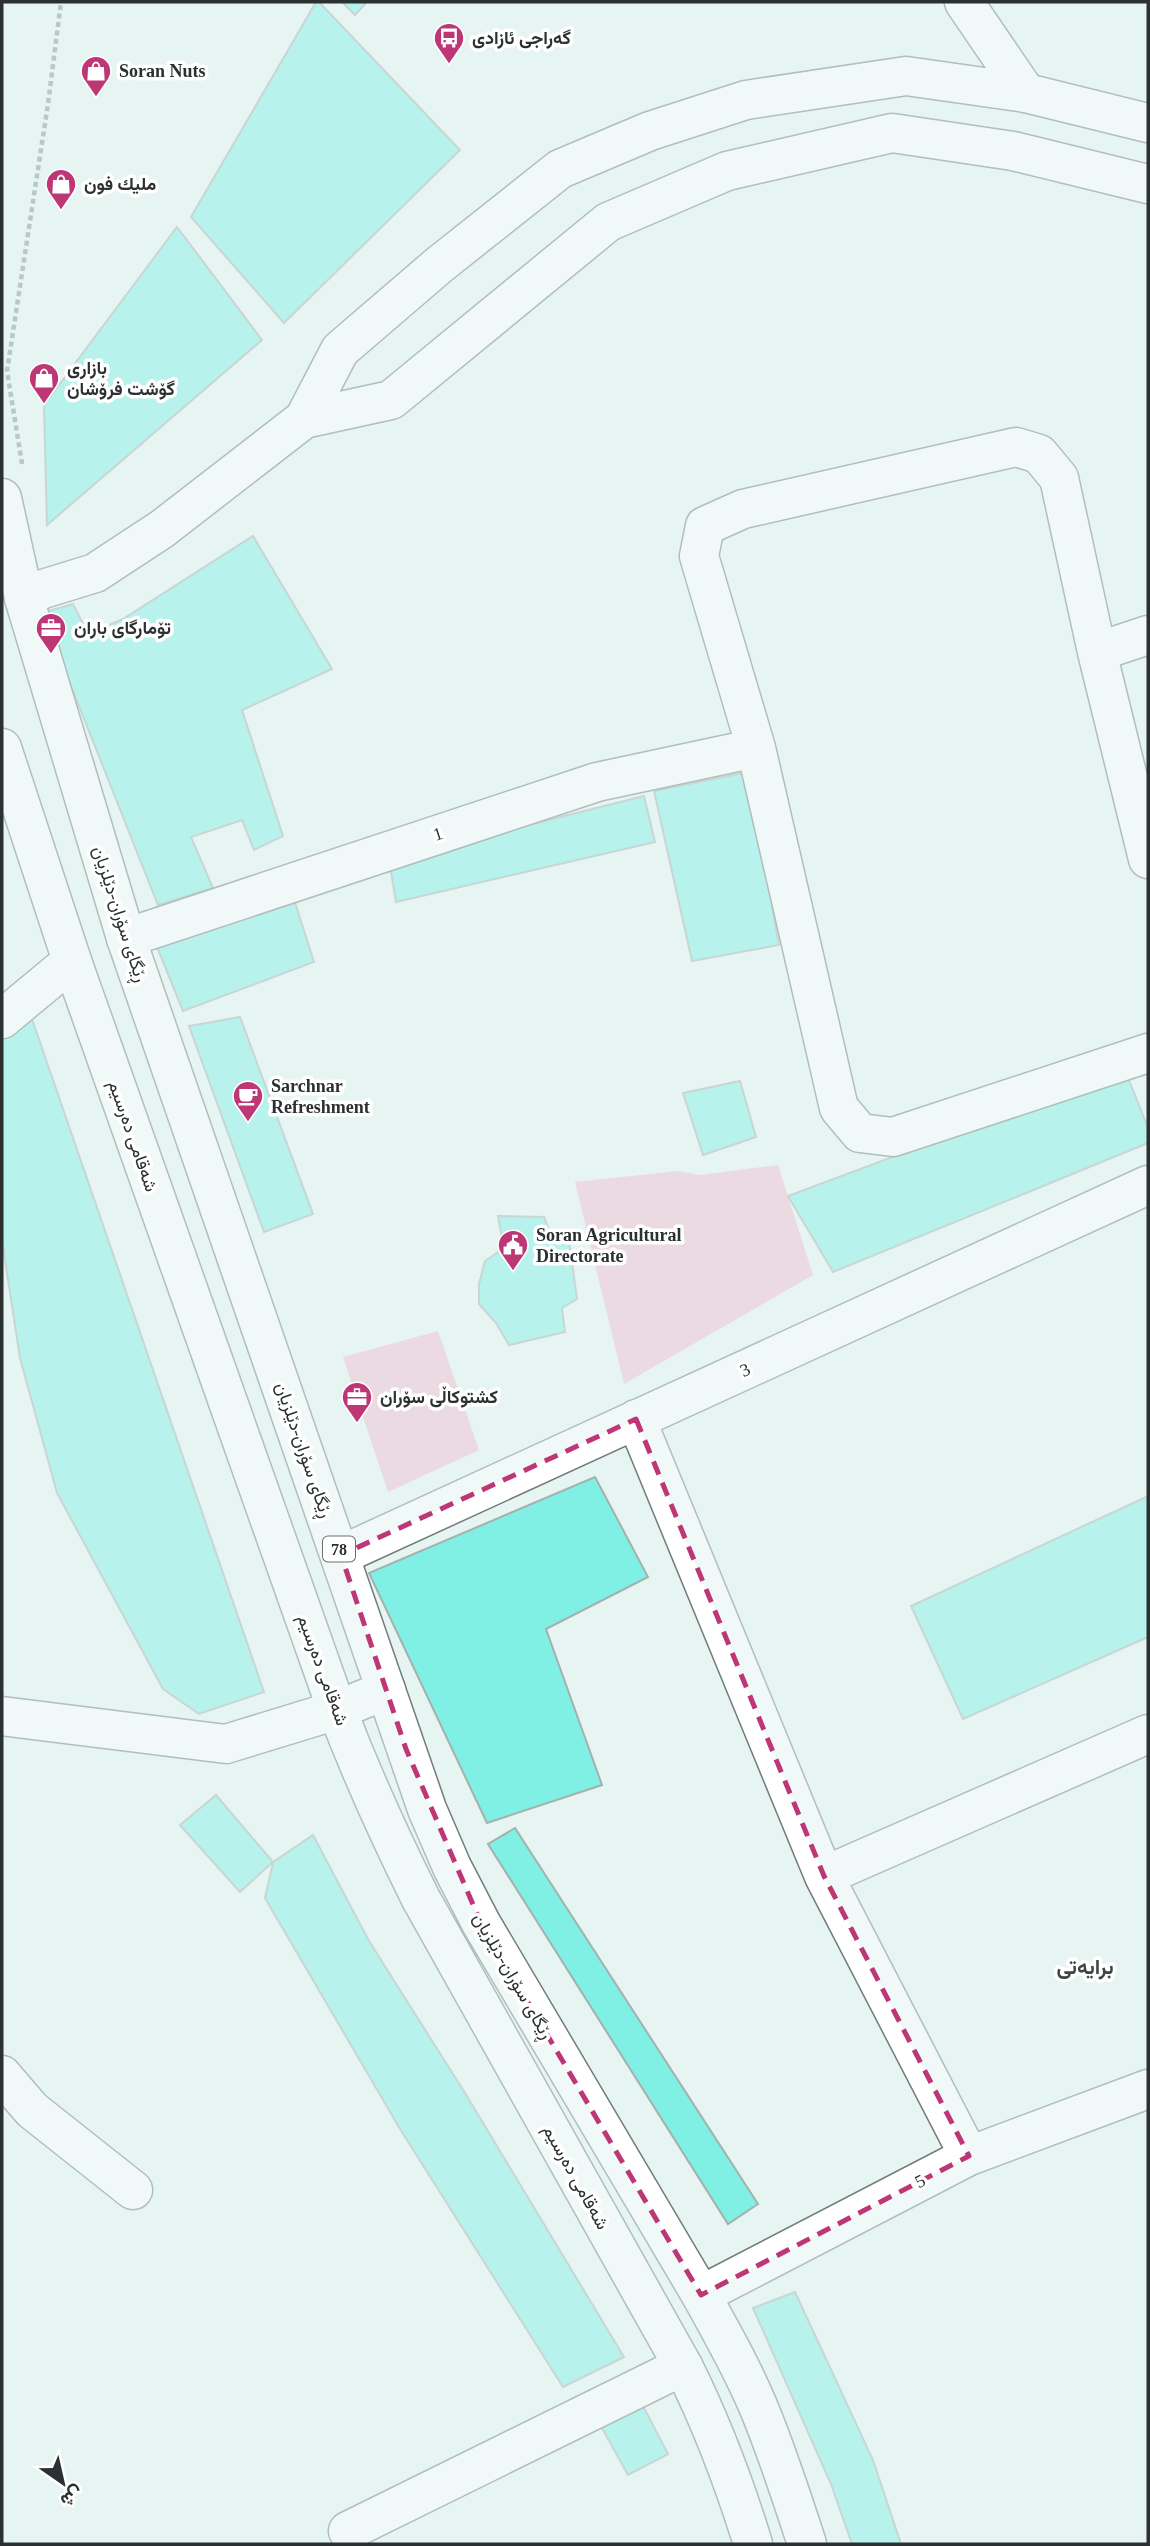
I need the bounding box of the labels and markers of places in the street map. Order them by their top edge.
bus stop icon: گەراجی ئازادی [432,21,466,65]
place label: گەراجی ئازادی [472,28,571,49]
shop icon: Soran Nuts [79,54,113,98]
place label: Soran Nuts [119,61,206,81]
shop icon: مليك فون [44,167,78,211]
place label: مليك فون [84,174,156,195]
place label: بازاڕی گۆشت فرۆشان [67,358,175,400]
shop icon: بازاڕی گۆشت فرۆشان [27,361,61,405]
office icon: تۆمارگای باران [34,611,68,655]
place label: تۆمارگای باران [74,618,171,639]
place label: Sarchnar Refreshment [271,1076,370,1117]
cafe icon: Sarchnar Refreshment [231,1079,265,1123]
place label: Soran Agricultural Directorate [536,1225,682,1266]
public building icon: Soran Agricultural Directorate [496,1228,530,1272]
office icon: کشتوکاڵی سۆران [340,1380,374,1424]
place label: کشتوکاڵی سۆران [380,1386,498,1408]

